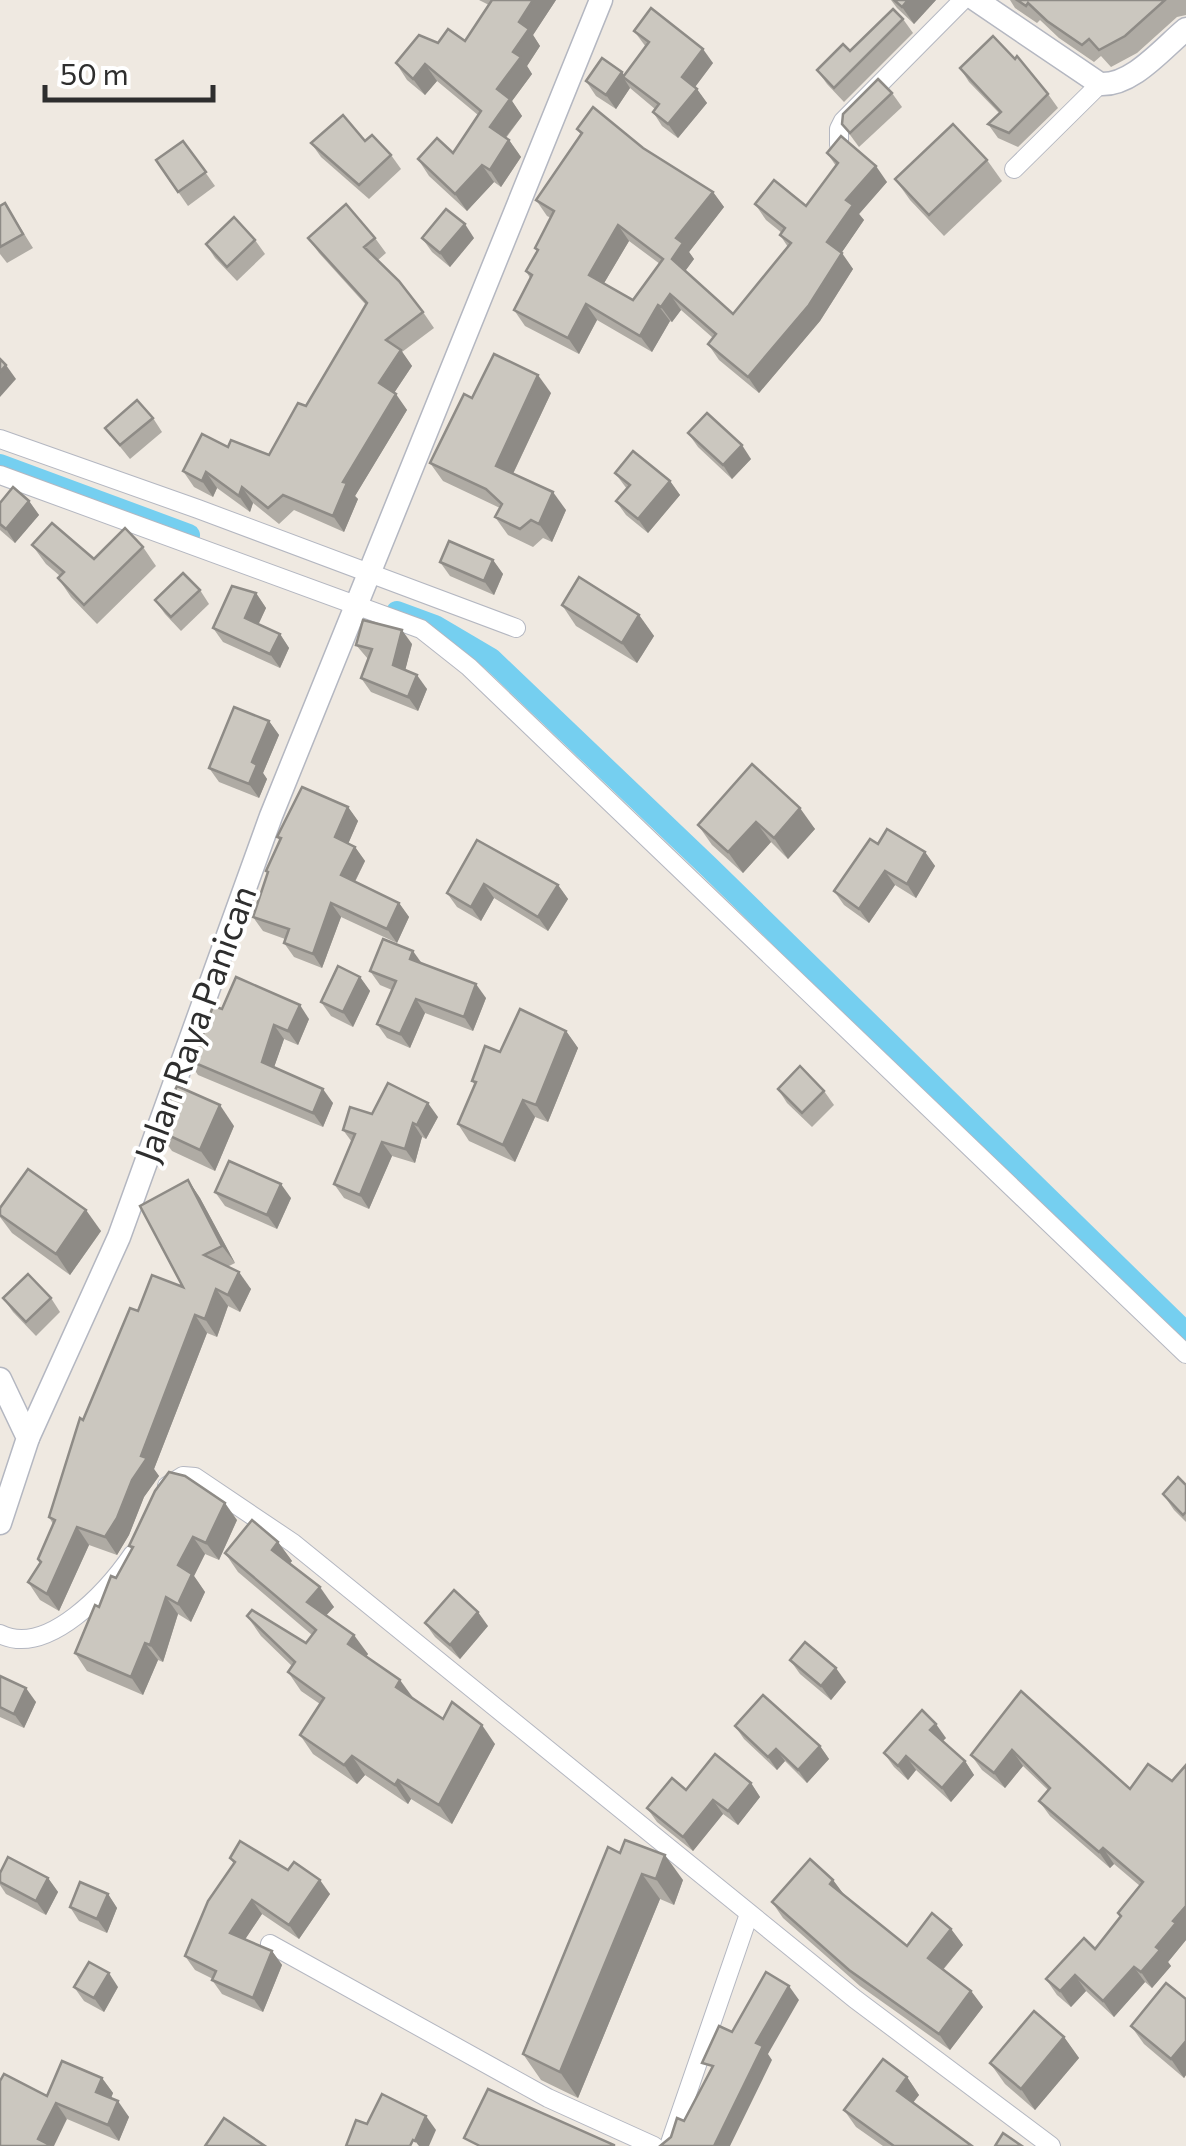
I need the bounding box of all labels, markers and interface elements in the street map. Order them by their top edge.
scale bar [45,40,212,102]
text: 50 m [60,54,129,91]
street label: Jalan Raya Panican [124,879,264,1167]

